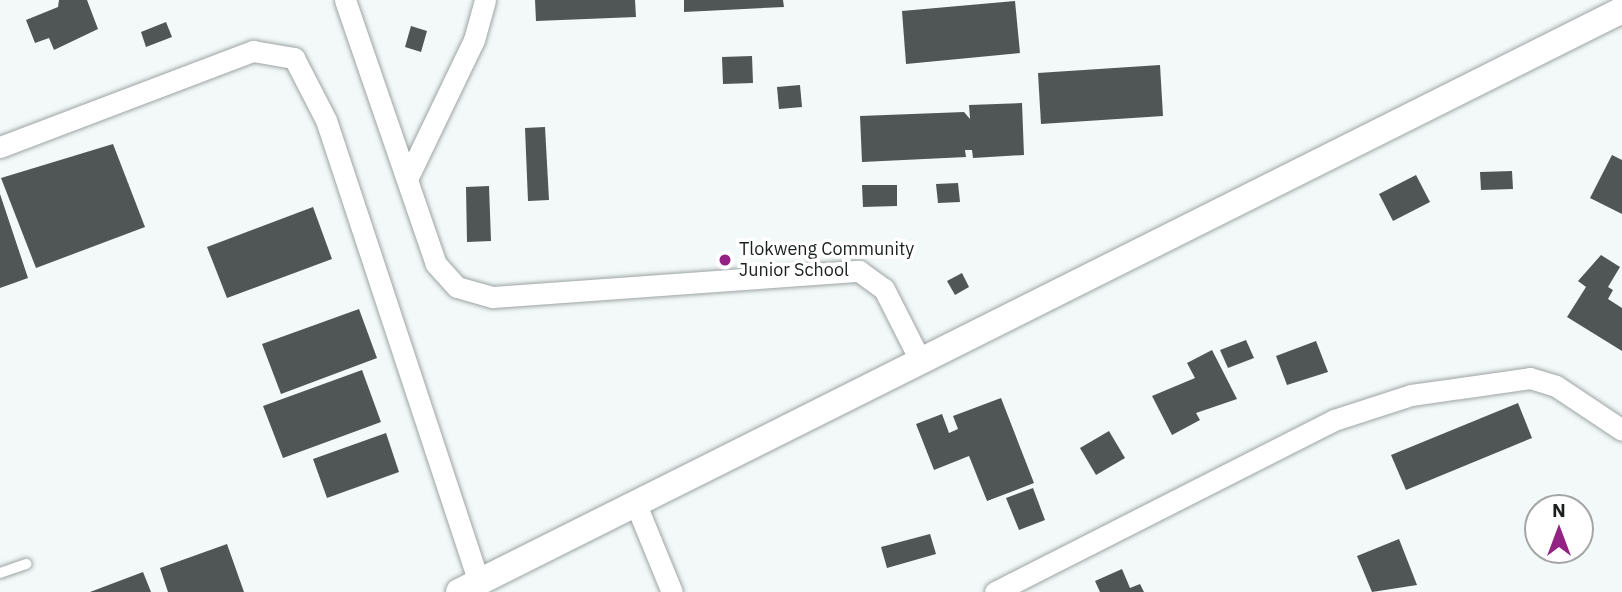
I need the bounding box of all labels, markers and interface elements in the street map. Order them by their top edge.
place label: Tlokweng Community Junior School [739,239,914,282]
marker: Tlokweng Community Junior School [717,252,733,268]
north arrow [1524,494,1594,564]
text: N [1552,498,1566,522]

